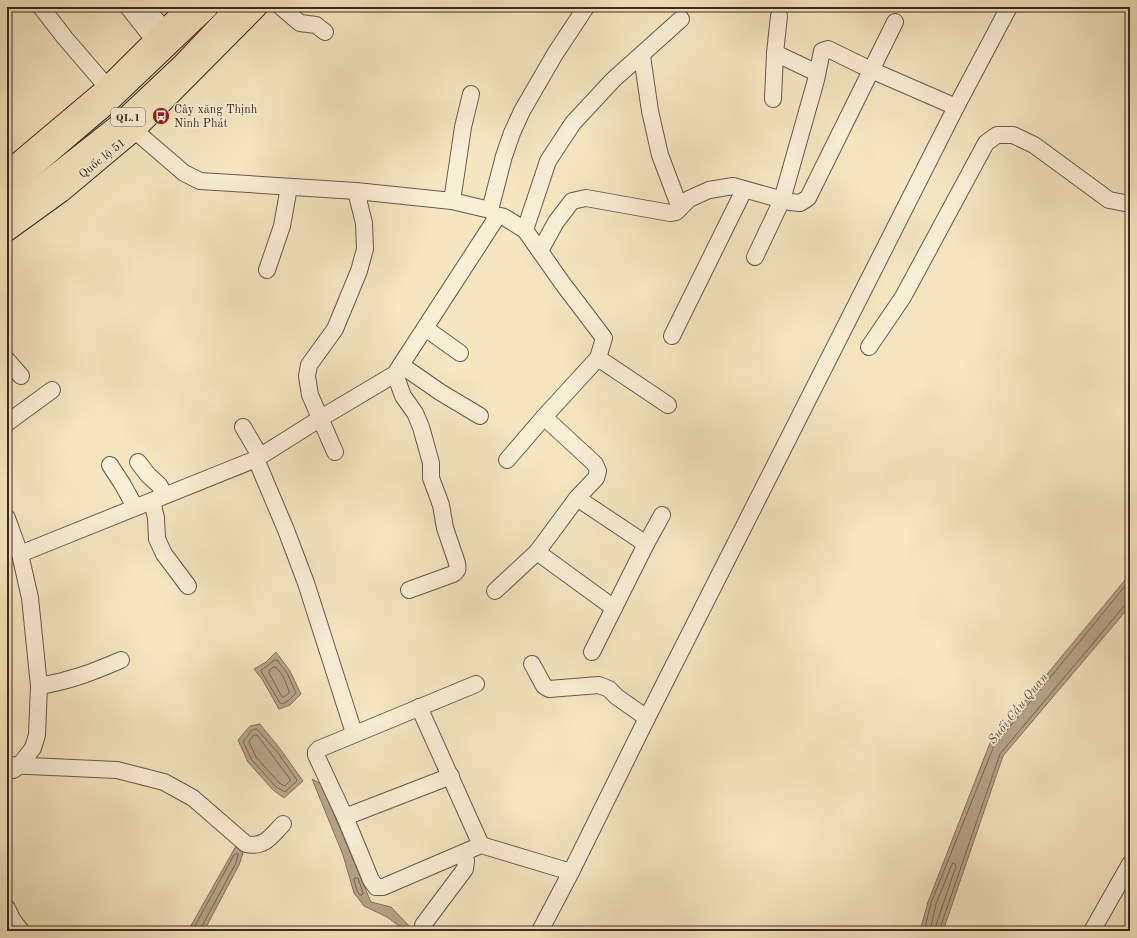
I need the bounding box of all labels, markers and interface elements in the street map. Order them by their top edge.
place label: Cây xăng Thịnh Ninh Phát [174,104,258,130]
bus stop icon: Cây xăng Thịnh Ninh Phát [151,106,171,126]
road number: QL.1 [111,108,145,126]
street label: Quốc lộ 51 [77,136,128,181]
water label: Suối Cầu Quan [985,670,1051,747]

